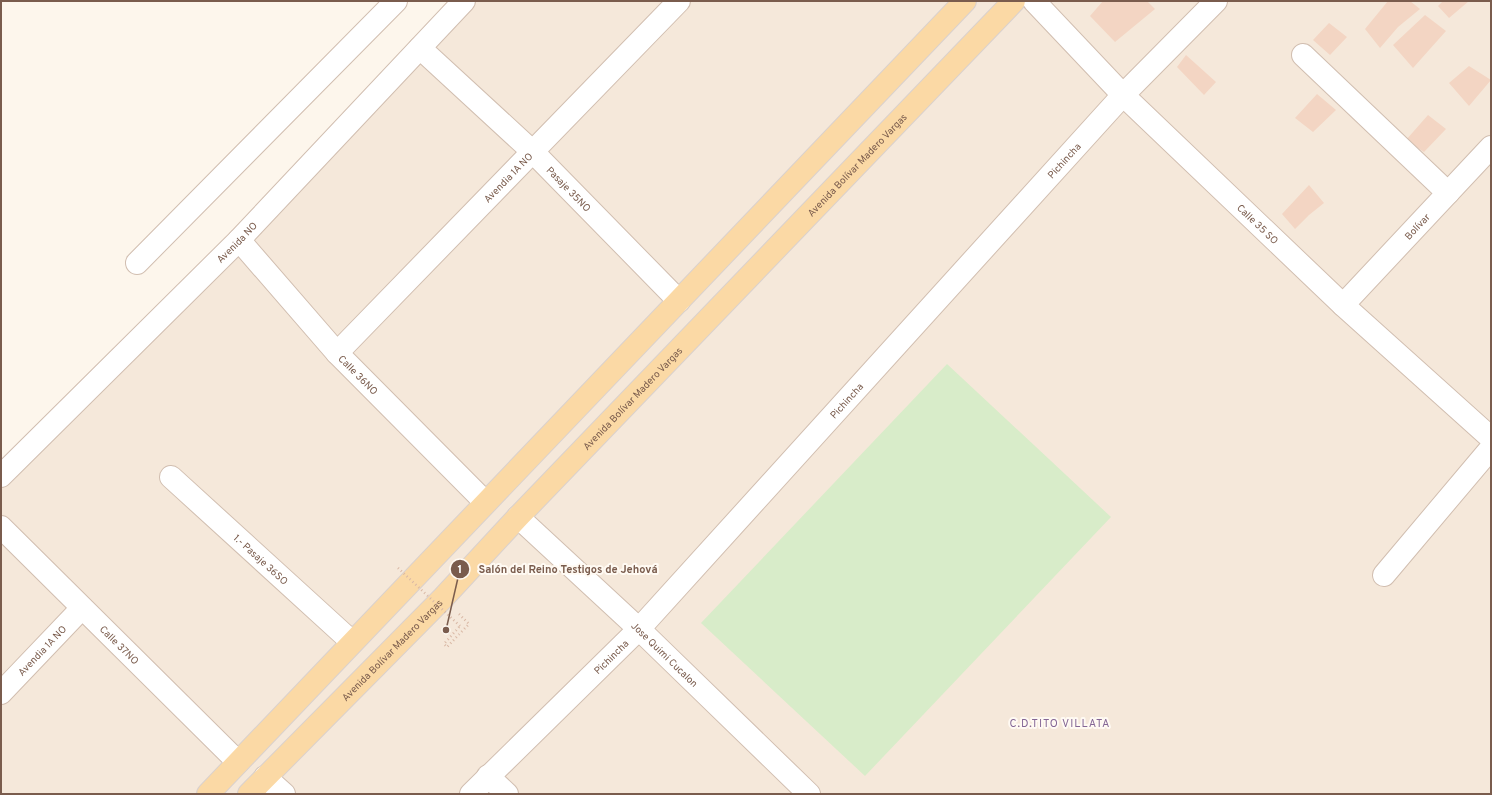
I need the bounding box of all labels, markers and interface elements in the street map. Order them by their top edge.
street label: Avenida Bolívar Madero Vargas [805,111,911,220]
street label: Pichincha [1045,141,1084,182]
street label: Avendia 1A NO [481,150,536,206]
street label: Pasaje 35NO [543,164,593,215]
street label: Calle 35 SO [1233,202,1280,248]
street label: Bolívar [1402,211,1434,243]
street label: Avenida NO [215,220,261,266]
street label: Avenida Bolívar Madero Vargas [581,345,686,454]
street label: Calle 36NO [335,353,380,398]
street label: Pichincha [828,381,867,422]
street label: 1.- Pasaje 36SO [230,532,290,588]
callout: Salón del Reino Testigos de Jehová [450,558,665,581]
text: 1 [458,562,462,578]
text: Salón del Reino Testigos de Jehová [478,563,658,577]
street label: Avenida Bolívar Madero Vargas [340,597,446,704]
street label: Jose Quimi Cucalon [628,620,700,691]
street label: Avendia 1A NO [16,623,70,679]
street label: Calle 37NO [96,623,141,668]
street label: Pichincha [592,638,632,678]
district label: C.D.TITO VILLATA [1009,717,1111,731]

